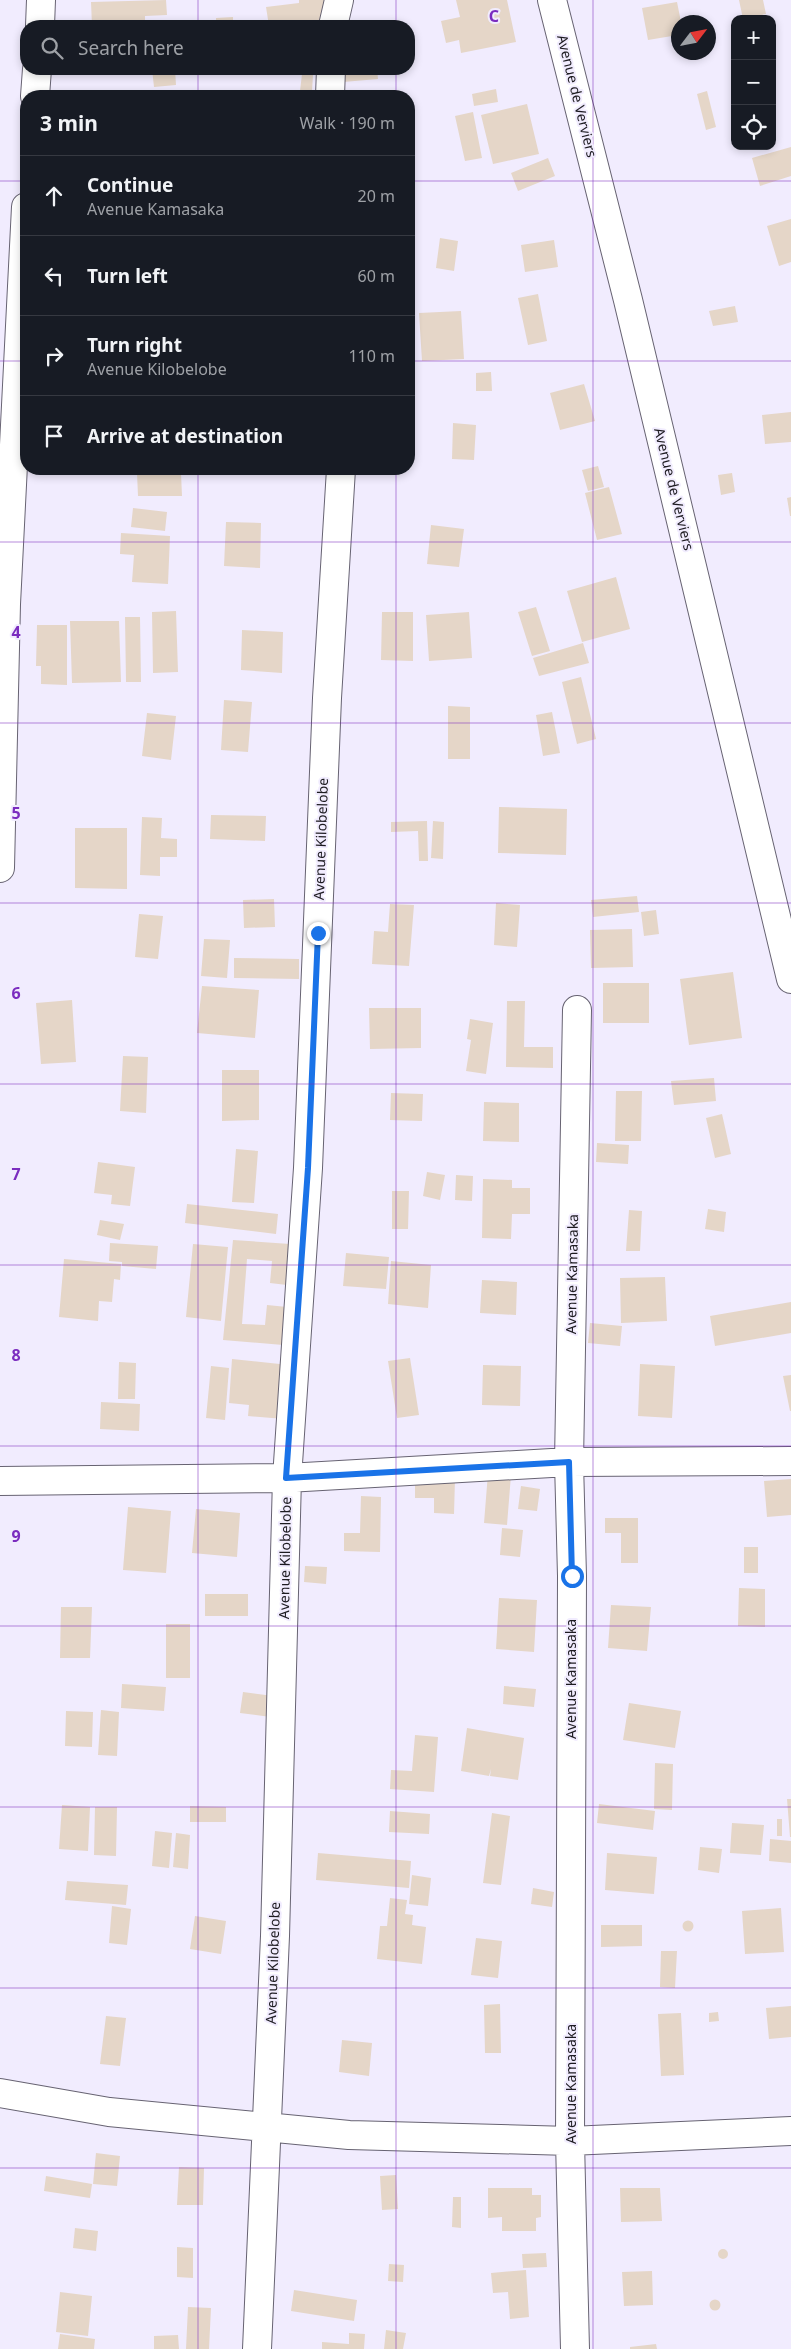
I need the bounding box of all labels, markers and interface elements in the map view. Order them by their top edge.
text: C [489,5,499,27]
north arrow [671,15,716,60]
map controls [731,15,776,150]
button: + [731,15,776,60]
search box [20,20,415,75]
street label: Avenue de Verviers [553,33,602,160]
icon: search [38,34,66,62]
text: Search here [78,35,184,61]
button: − [731,60,776,105]
button: locate [731,105,776,150]
text: 3 min [40,109,98,137]
text: Walk · 190 m [300,112,395,134]
text: Continue [87,172,173,198]
icon: ahead [40,182,68,210]
text: 20 m [358,185,395,207]
text: Avenue Kamasaka [87,198,224,220]
icon: left [40,262,68,290]
text: Turn left [87,263,168,289]
text: 60 m [358,265,395,287]
text: Turn right [87,332,182,358]
icon: right [40,342,68,370]
text: 110 m [348,345,395,367]
text: Avenue Kilobelobe [87,358,227,380]
icon: arrive [40,422,68,450]
text: Arrive at destination [87,423,283,449]
street label: Avenue de Verviers [650,426,699,553]
text: 4 [11,621,21,643]
street label: Avenue Kilobelobe [309,777,332,900]
text: 5 [11,802,21,824]
route end [307,922,330,945]
text: 6 [11,982,21,1004]
text: 7 [11,1163,21,1185]
street label: Avenue Kamasaka [561,1214,582,1334]
text: 8 [11,1344,21,1366]
street label: Avenue Kilobelobe [274,1497,295,1619]
text: 9 [11,1525,21,1547]
route start [561,1565,584,1588]
street label: Avenue Kamasaka [561,1619,580,1739]
street label: Avenue Kilobelobe [261,1901,284,2024]
street label: Avenue Kamasaka [561,2024,580,2144]

